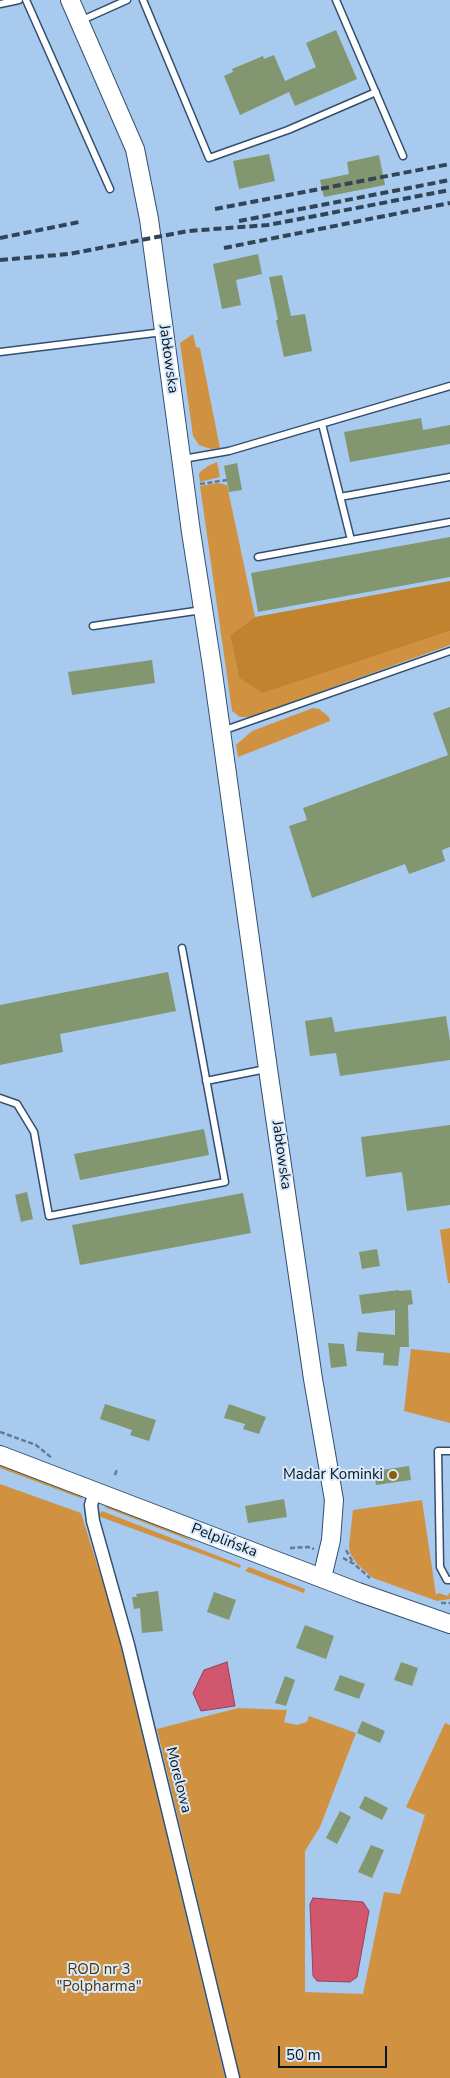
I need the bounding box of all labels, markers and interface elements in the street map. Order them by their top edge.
street label: Jabłowska [154,323,182,395]
street label: Jabłowska [267,1119,295,1191]
place label: Madar Kominki [283,1466,383,1484]
marker: Madar Kominki [387,1469,399,1481]
street label: Pelplińska [188,1520,260,1562]
street label: Morelowa [161,1745,195,1815]
park label: ROD nr 3 "Polpharma" [56,1961,142,1996]
scale bar [280,2036,389,2068]
text: 50 m [286,2045,321,2065]

